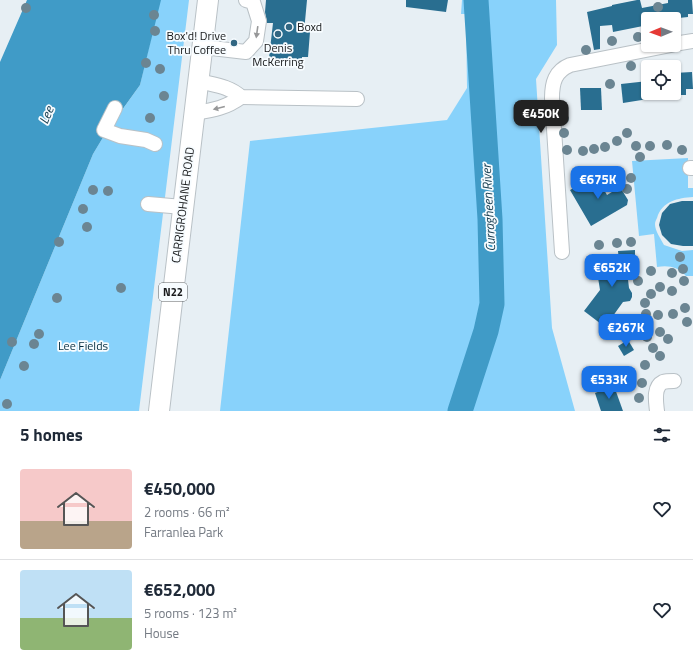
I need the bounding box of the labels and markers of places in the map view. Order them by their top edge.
place label: Boxd [297,17,322,36]
marker: Boxd [284,22,294,32]
place label: Box'd! Drive Thru Coffee [167,26,226,59]
marker: Denis McKerring [273,29,283,39]
marker: Box'd! Drive Thru Coffee [229,38,239,48]
place label: Denis McKerring [252,38,304,71]
pin: €450K [513,100,569,134]
pin: €675K [570,166,626,200]
pin: €652K [584,254,640,288]
pin: €267K [598,314,654,348]
pin: €533K [581,366,637,400]

